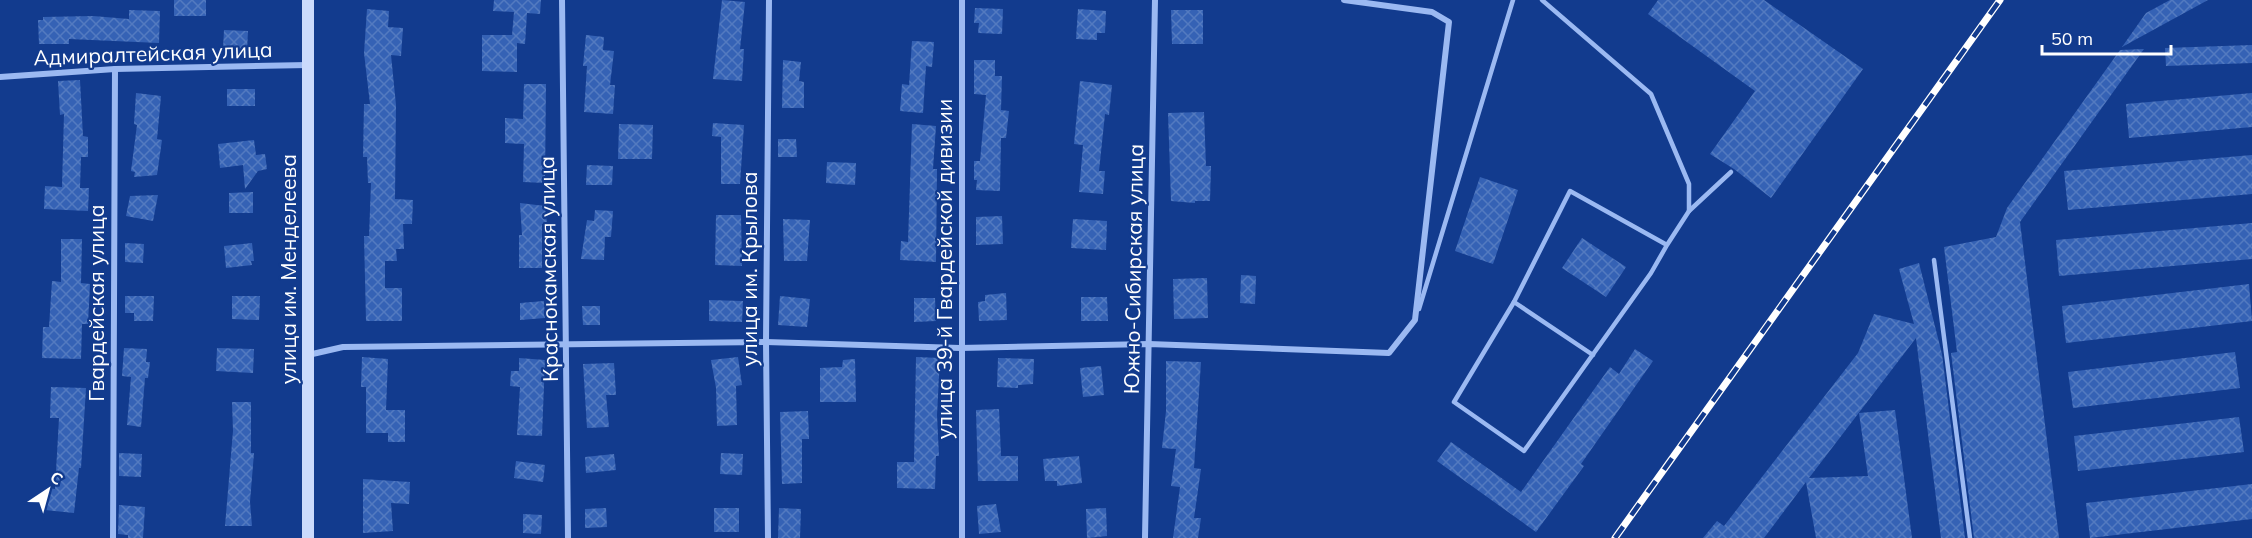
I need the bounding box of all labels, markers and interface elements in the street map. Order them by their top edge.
scale bar [2042,18,2171,56]
text: 50 m [2051,27,2093,50]
street label: Адмиралтейская улица [33,36,273,70]
street label: улица 39-й Гвардейской дивизии [931,99,957,439]
street label: Южно-Сибирская улица [1118,144,1148,394]
street label: улица им. Менделеева [275,154,301,384]
street label: Краснокамская улица [533,156,563,382]
street label: улица им. Крылова [736,172,762,366]
street label: Гвардейская улица [83,204,109,402]
north arrow [18,460,78,520]
text: С [47,467,67,489]

